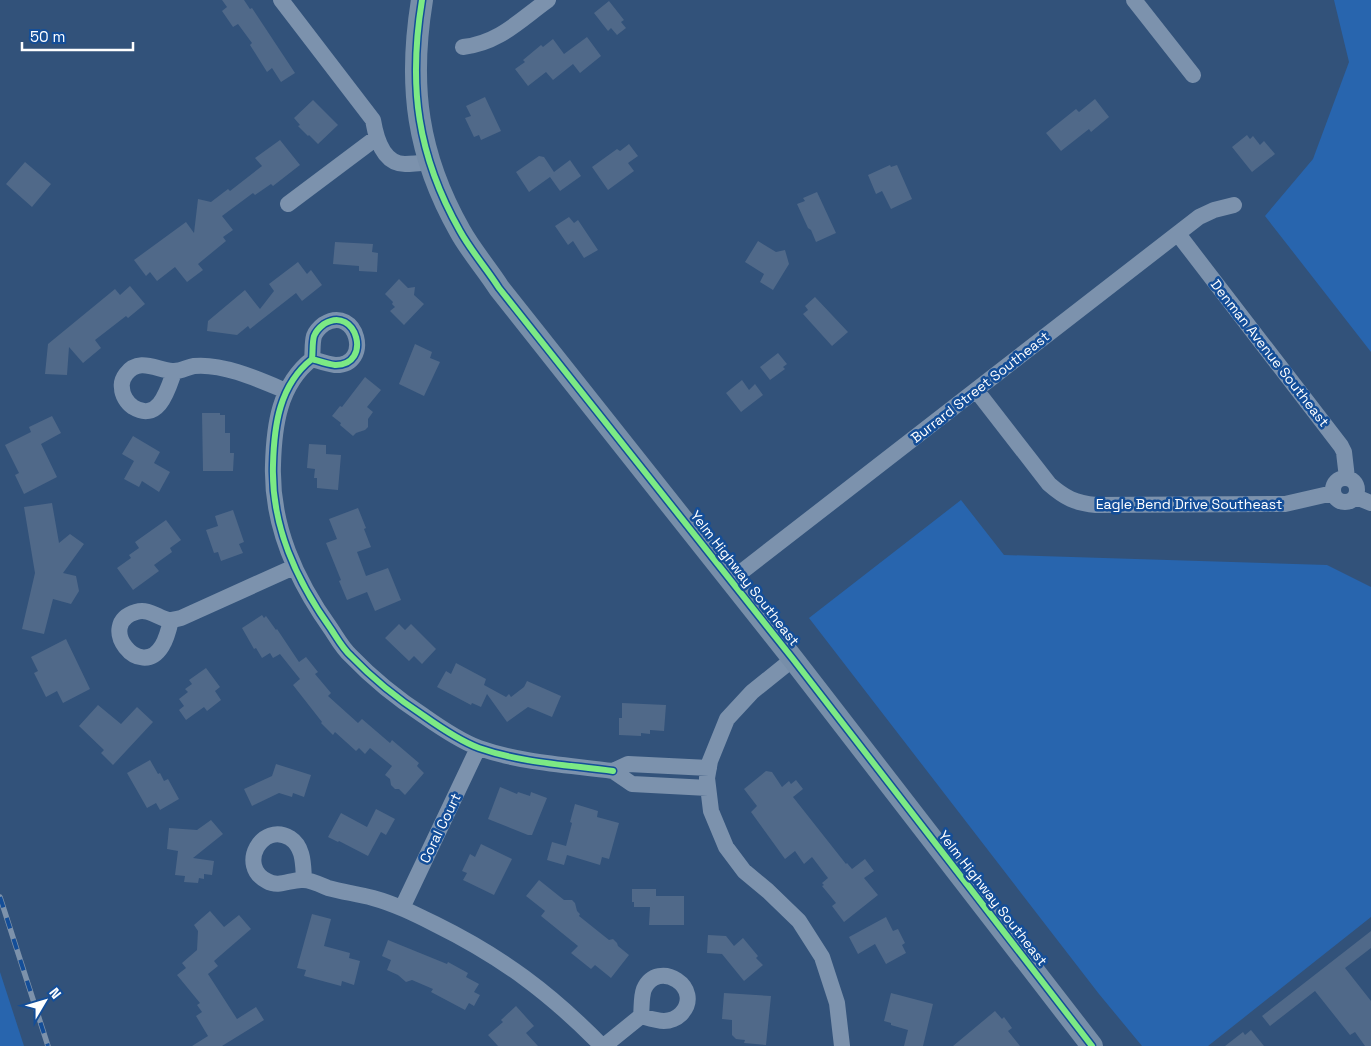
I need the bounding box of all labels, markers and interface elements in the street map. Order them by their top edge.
scale bar [22,20,134,52]
text: 50 m [30,27,65,46]
street label: Denman Avenue Southeast [1207,276,1333,430]
street label: Burrard Street Southeast [907,327,1053,447]
street label: Eagle Bend Drive Southeast [1096,495,1282,513]
street label: Yelm Highway Southeast [687,507,803,649]
street label: Coral Court [415,790,465,866]
street label: Yelm Highway Southeast [935,827,1051,969]
north arrow [20,976,70,1026]
text: N [45,984,65,1002]

